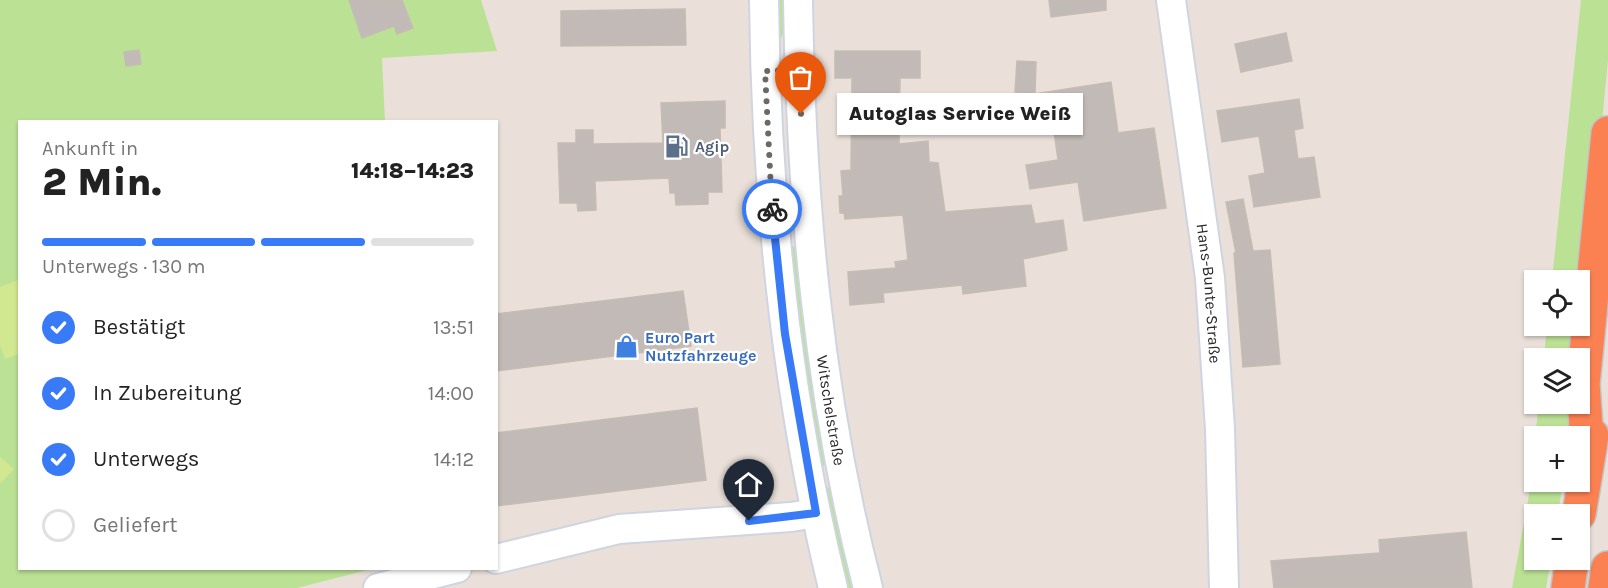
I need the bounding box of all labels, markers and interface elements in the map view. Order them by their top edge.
pin [775,52,826,114]
icon: bag [784,61,817,94]
callout: Autoglas Service Weiß [837,93,1083,135]
text: Autoglas Service Weiß [849,102,1071,125]
fuel station icon: Agip [664,133,690,159]
text: Ankunft in [42,137,138,160]
place label: Agip [695,137,730,156]
text: 14:18–14:23 [351,158,474,184]
text: 2 Min. [42,159,161,205]
courier [742,179,802,239]
icon: bike [756,193,789,226]
street label: Hans-Bunte-Straße [1192,222,1225,364]
text: Unterwegs · 130 m [42,255,206,278]
map controls [1524,270,1590,570]
button: locate [1524,270,1590,336]
icon: check [42,311,75,344]
text: Bestätigt [93,314,185,340]
text: 13:51 [433,316,474,339]
place label: Euro Part Nutzfahrzeuge [645,328,756,365]
shop icon: Euro Part Nutzfahrzeuge [614,333,640,359]
button: layers [1524,348,1590,414]
street label: Witschelstraße [813,354,849,467]
icon: check [42,377,75,410]
text: In Zubereitung [93,380,241,406]
text: 14:00 [428,382,474,405]
button: + [1524,426,1590,492]
icon: check [42,443,75,476]
text: Unterwegs [93,446,199,472]
text: 14:12 [433,448,474,471]
pin [723,459,774,521]
icon: home [732,468,765,501]
button: − [1524,504,1590,570]
text: Geliefert [93,512,178,538]

